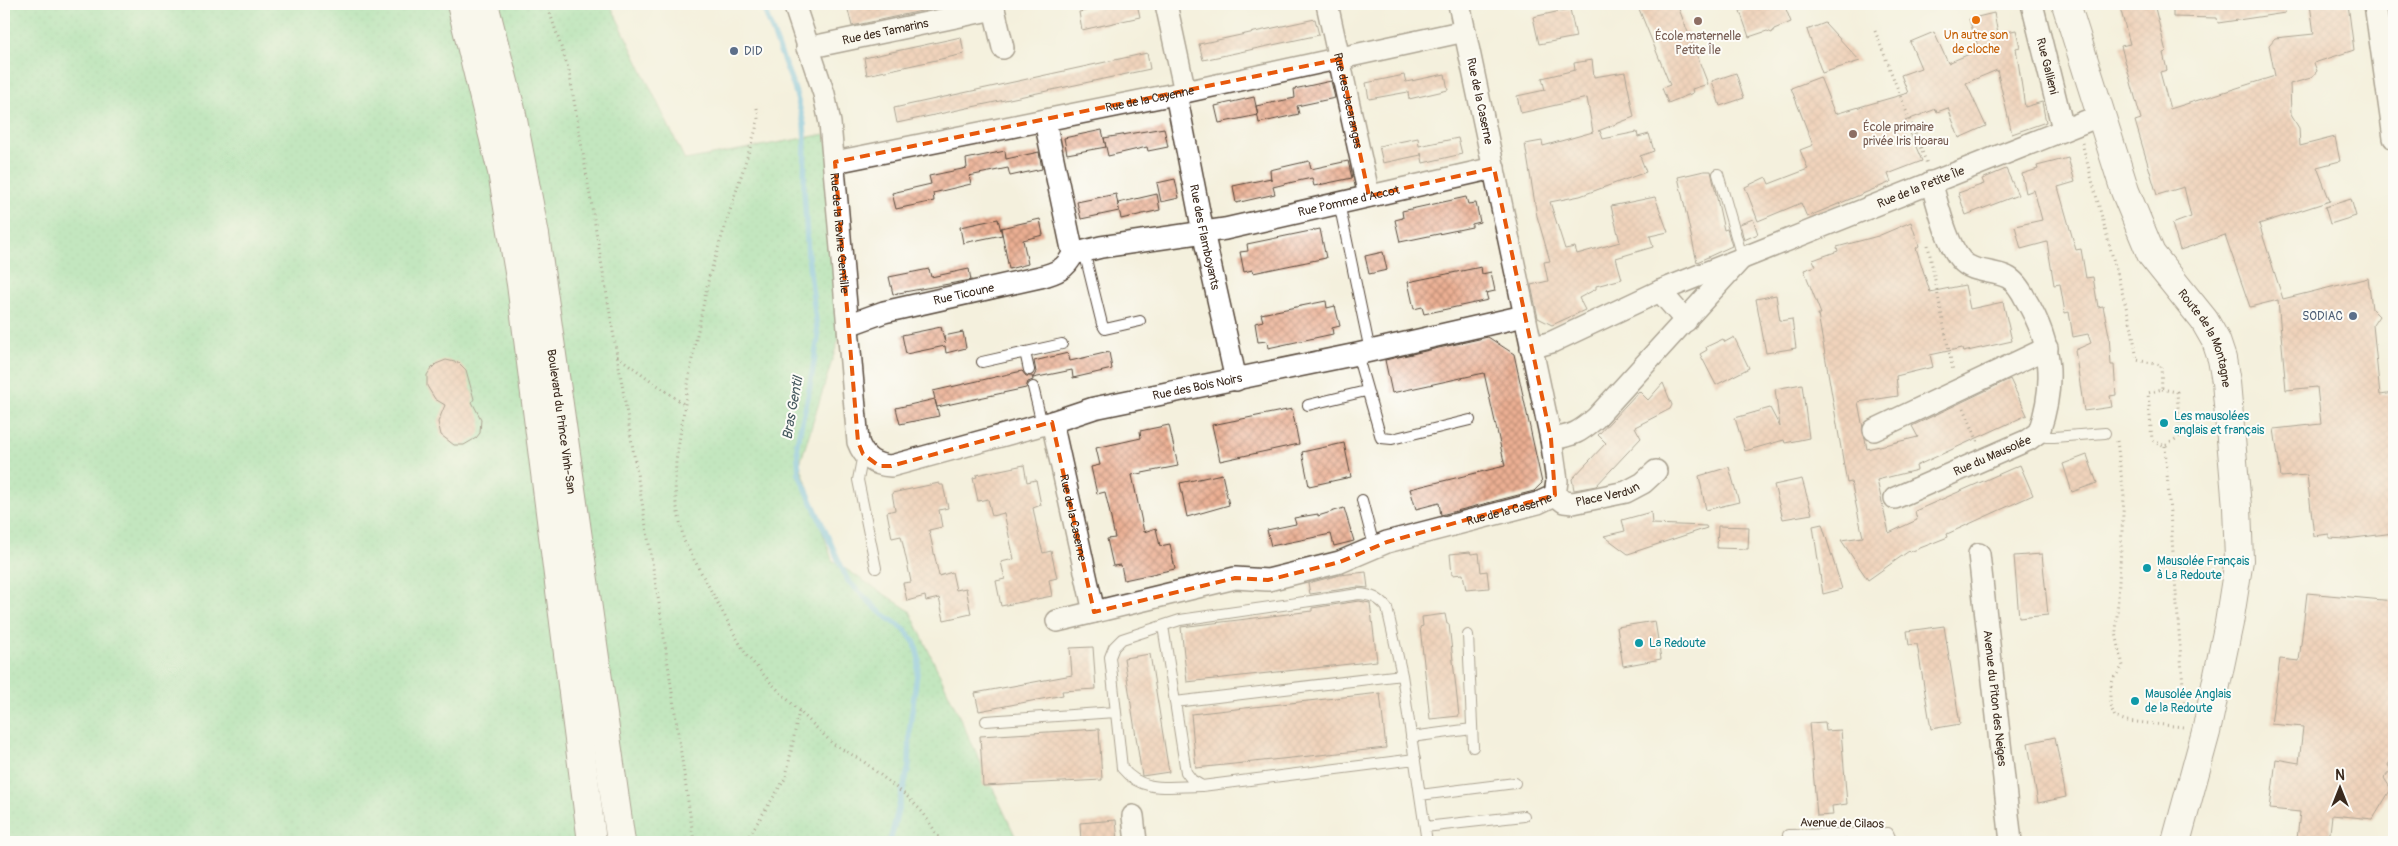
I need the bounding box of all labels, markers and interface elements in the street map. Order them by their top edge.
marker: Un autre son de cloche [1970,14,1982,26]
marker: École maternelle Petite Île [1692,15,1704,27]
street label: Rue des Tamarins [841,16,930,48]
place label: École maternelle Petite Île [1655,28,1741,58]
place label: Un autre son de cloche [1944,28,2008,57]
street label: Rue Gallieni [2033,36,2061,96]
place label: DID [744,44,763,59]
marker: DID [728,45,740,57]
street label: Rue des Jacarangas [1330,51,1366,151]
street label: Rue de la Caserne [1463,56,1496,146]
street label: Rue de la Cayenne [1104,83,1196,116]
place label: École primaire privée Iris Hoarau [1863,119,1949,149]
marker: École primaire privée Iris Hoarau [1847,128,1859,140]
street label: Rue de la Petite Île [1875,163,1967,212]
street label: Rue de la Ravine Gentille [826,172,852,294]
street label: Rue des Flamboyants [1186,183,1223,292]
street label: Rue Pomme d'Accot [1297,183,1401,220]
street label: Rue Ticoune [932,281,996,309]
street label: Route de la Montagne [2174,286,2233,388]
place label: SODIAC [2302,309,2343,324]
marker: SODIAC [2347,310,2359,322]
street label: Boulevard du Prince Vinh-San [543,348,579,495]
street label: Rue des Bois Noirs [1151,371,1244,404]
water label: Bras Gentil [779,374,807,441]
place label: Les mausolées anglais et français [2174,409,2265,438]
marker: Les mausolées anglais et français [2158,417,2170,429]
street label: Rue du Mausolée [1951,433,2034,480]
street label: Rue de la Caserne [1056,473,1090,563]
street label: Place Verdun [1574,479,1642,510]
street label: Rue de la Caserne [1465,490,1555,529]
place label: Mausolée Français à La Redoute [2157,554,2250,583]
marker: Mausolée Français à La Redoute [2141,562,2153,574]
street label: Avenue du Piton des Neiges [1980,629,2010,768]
place label: La Redoute [1649,636,1706,651]
marker: La Redoute [1633,637,1645,649]
place label: Mausolée Anglais de la Redoute [2145,687,2232,716]
marker: Mausolée Anglais de la Redoute [2129,695,2141,707]
north arrow [2316,764,2366,814]
text: N [2335,767,2345,784]
street label: Avenue de Cilaos [1800,815,1885,832]

